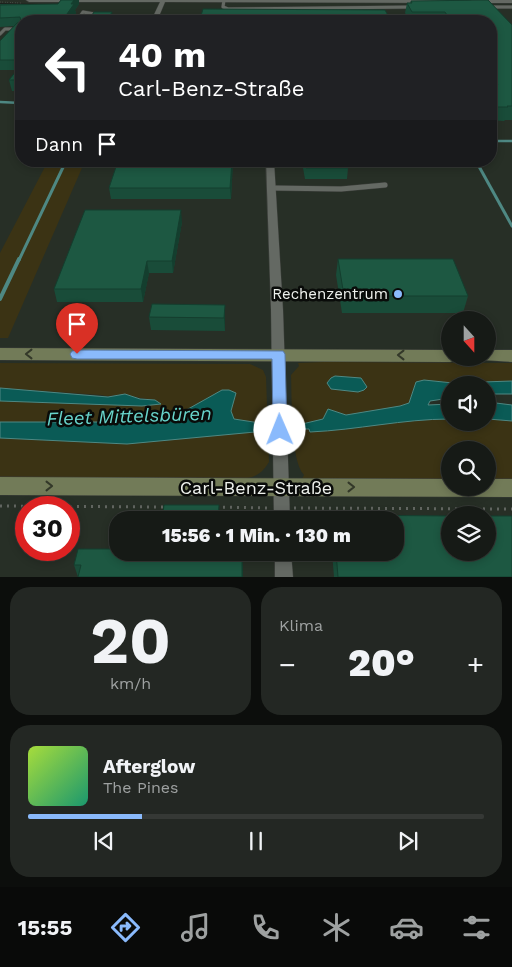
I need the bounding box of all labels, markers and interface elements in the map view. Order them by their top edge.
text: 40 m [118,34,206,76]
icon: left [35,35,100,100]
text: Carl-Benz-Straße [118,76,304,101]
icon: arrive [93,130,121,158]
text: Dann [35,133,83,156]
place label: Rechenzentrum [272,285,388,303]
marker: Rechenzentrum [392,288,404,300]
pin [56,303,98,354]
icon: arrive [63,310,91,338]
north arrow [441,311,496,366]
map controls [441,311,496,561]
one-way arrow [25,349,32,359]
one-way arrow [397,350,405,360]
button: sound [441,376,496,431]
water label: Fleet Mittelsbüren [46,402,212,430]
position arrow [253,403,305,455]
button: search [441,441,496,496]
street label: Carl-Benz-Straße [180,477,332,498]
one-way arrow [45,481,53,491]
one-way arrow [347,482,355,493]
speed limit sign: 30 [15,496,80,561]
button: layers [441,506,496,561]
text: 15:56 · 1 Min. · 130 m [162,524,351,547]
text: 20 [90,603,171,679]
text: Klima [279,616,323,635]
text: 20° [348,641,415,685]
text: − [279,648,296,681]
text: + [467,648,484,681]
text: km/h [110,674,151,693]
text: Afterglow [103,755,195,778]
text: The Pines [103,778,179,797]
icon: previous [90,827,118,855]
icon: pause [242,827,270,855]
icon: next [394,827,422,855]
icon: directions [108,910,143,945]
icon: music [178,910,213,945]
icon: phone [248,910,283,945]
icon: climate [319,910,354,945]
icon: car [389,910,424,945]
icon: filters [459,910,494,945]
text: 15:55 [18,915,72,940]

